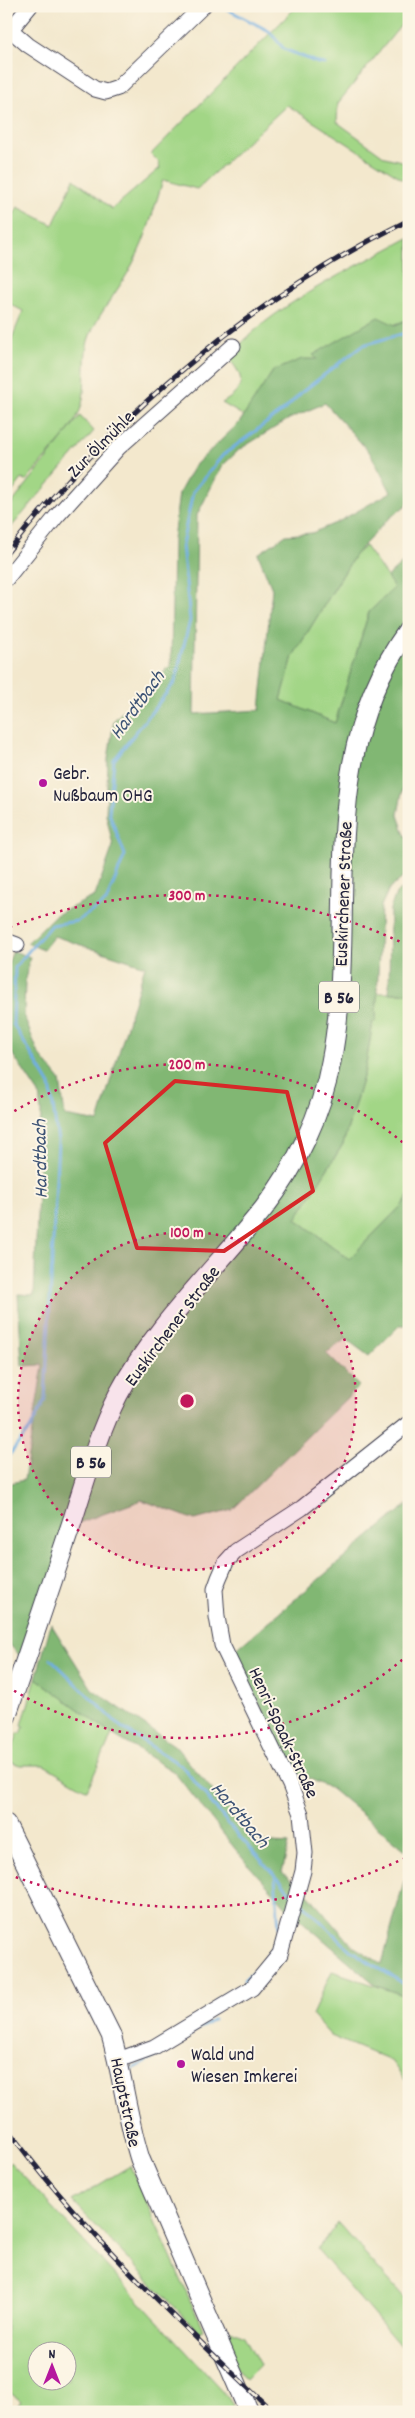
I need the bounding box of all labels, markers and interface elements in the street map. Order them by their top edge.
street label: Zur Ölmühle [63,406,142,485]
water label: Hardtbach [104,665,173,746]
place label: Gebr. Nußbaum OHG [53,762,153,811]
marker: Gebr. Nußbaum OHG [37,777,49,789]
street label: Euskirchener Straße [329,821,362,967]
text: 300 m [169,886,205,908]
road number: B 56 [319,982,359,1012]
text: 200 m [169,1055,205,1077]
water label: Hardtbach [27,1118,57,1199]
text: 100 m [170,1223,204,1245]
street label: Euskirchener Straße [119,1261,228,1393]
centre of rings [178,1392,196,1410]
road number: B 56 [71,1446,111,1478]
street label: Henri-Spaak-Straße [240,1663,324,1803]
water label: Hardtbach [203,1777,275,1856]
place label: Wald und Wiesen Imkerei [191,2043,298,2092]
street label: Hauptstraße [101,2055,146,2150]
marker: Wald und Wiesen Imkerei [175,2058,187,2070]
north arrow [28,2340,78,2390]
text: N [49,2345,56,2365]

